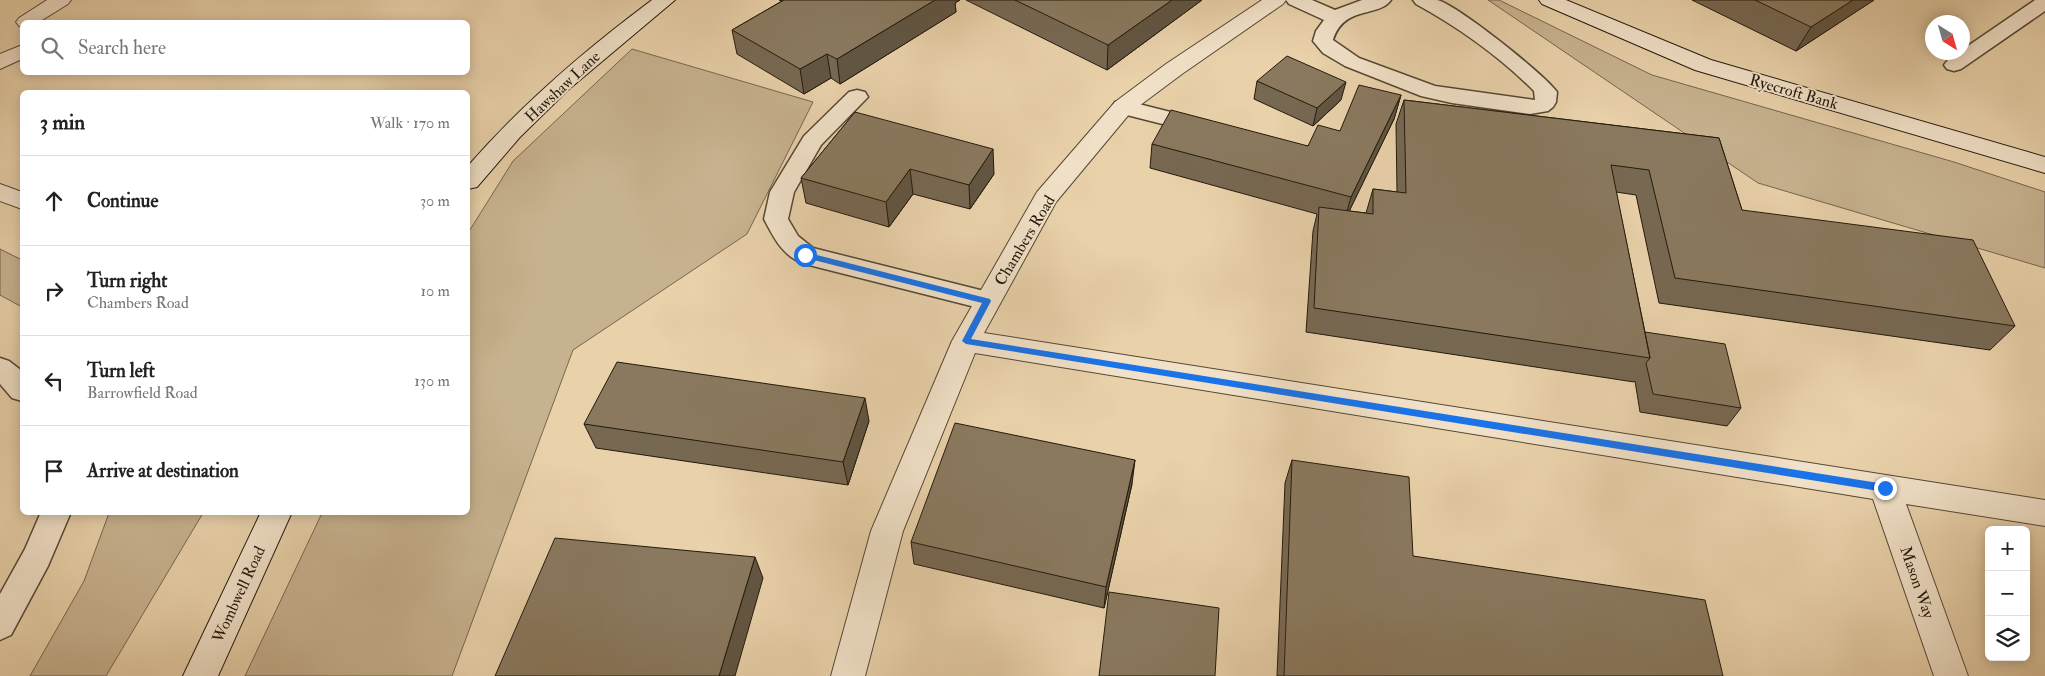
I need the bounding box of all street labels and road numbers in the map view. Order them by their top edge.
street label: Hawshaw Lane [521,46,605,127]
street label: Ryecroft Bank [1747,70,1841,114]
street label: Chambers Road [990,192,1060,289]
street label: Wombwell Road [207,543,270,647]
street label: Mason Way [1895,544,1939,622]

